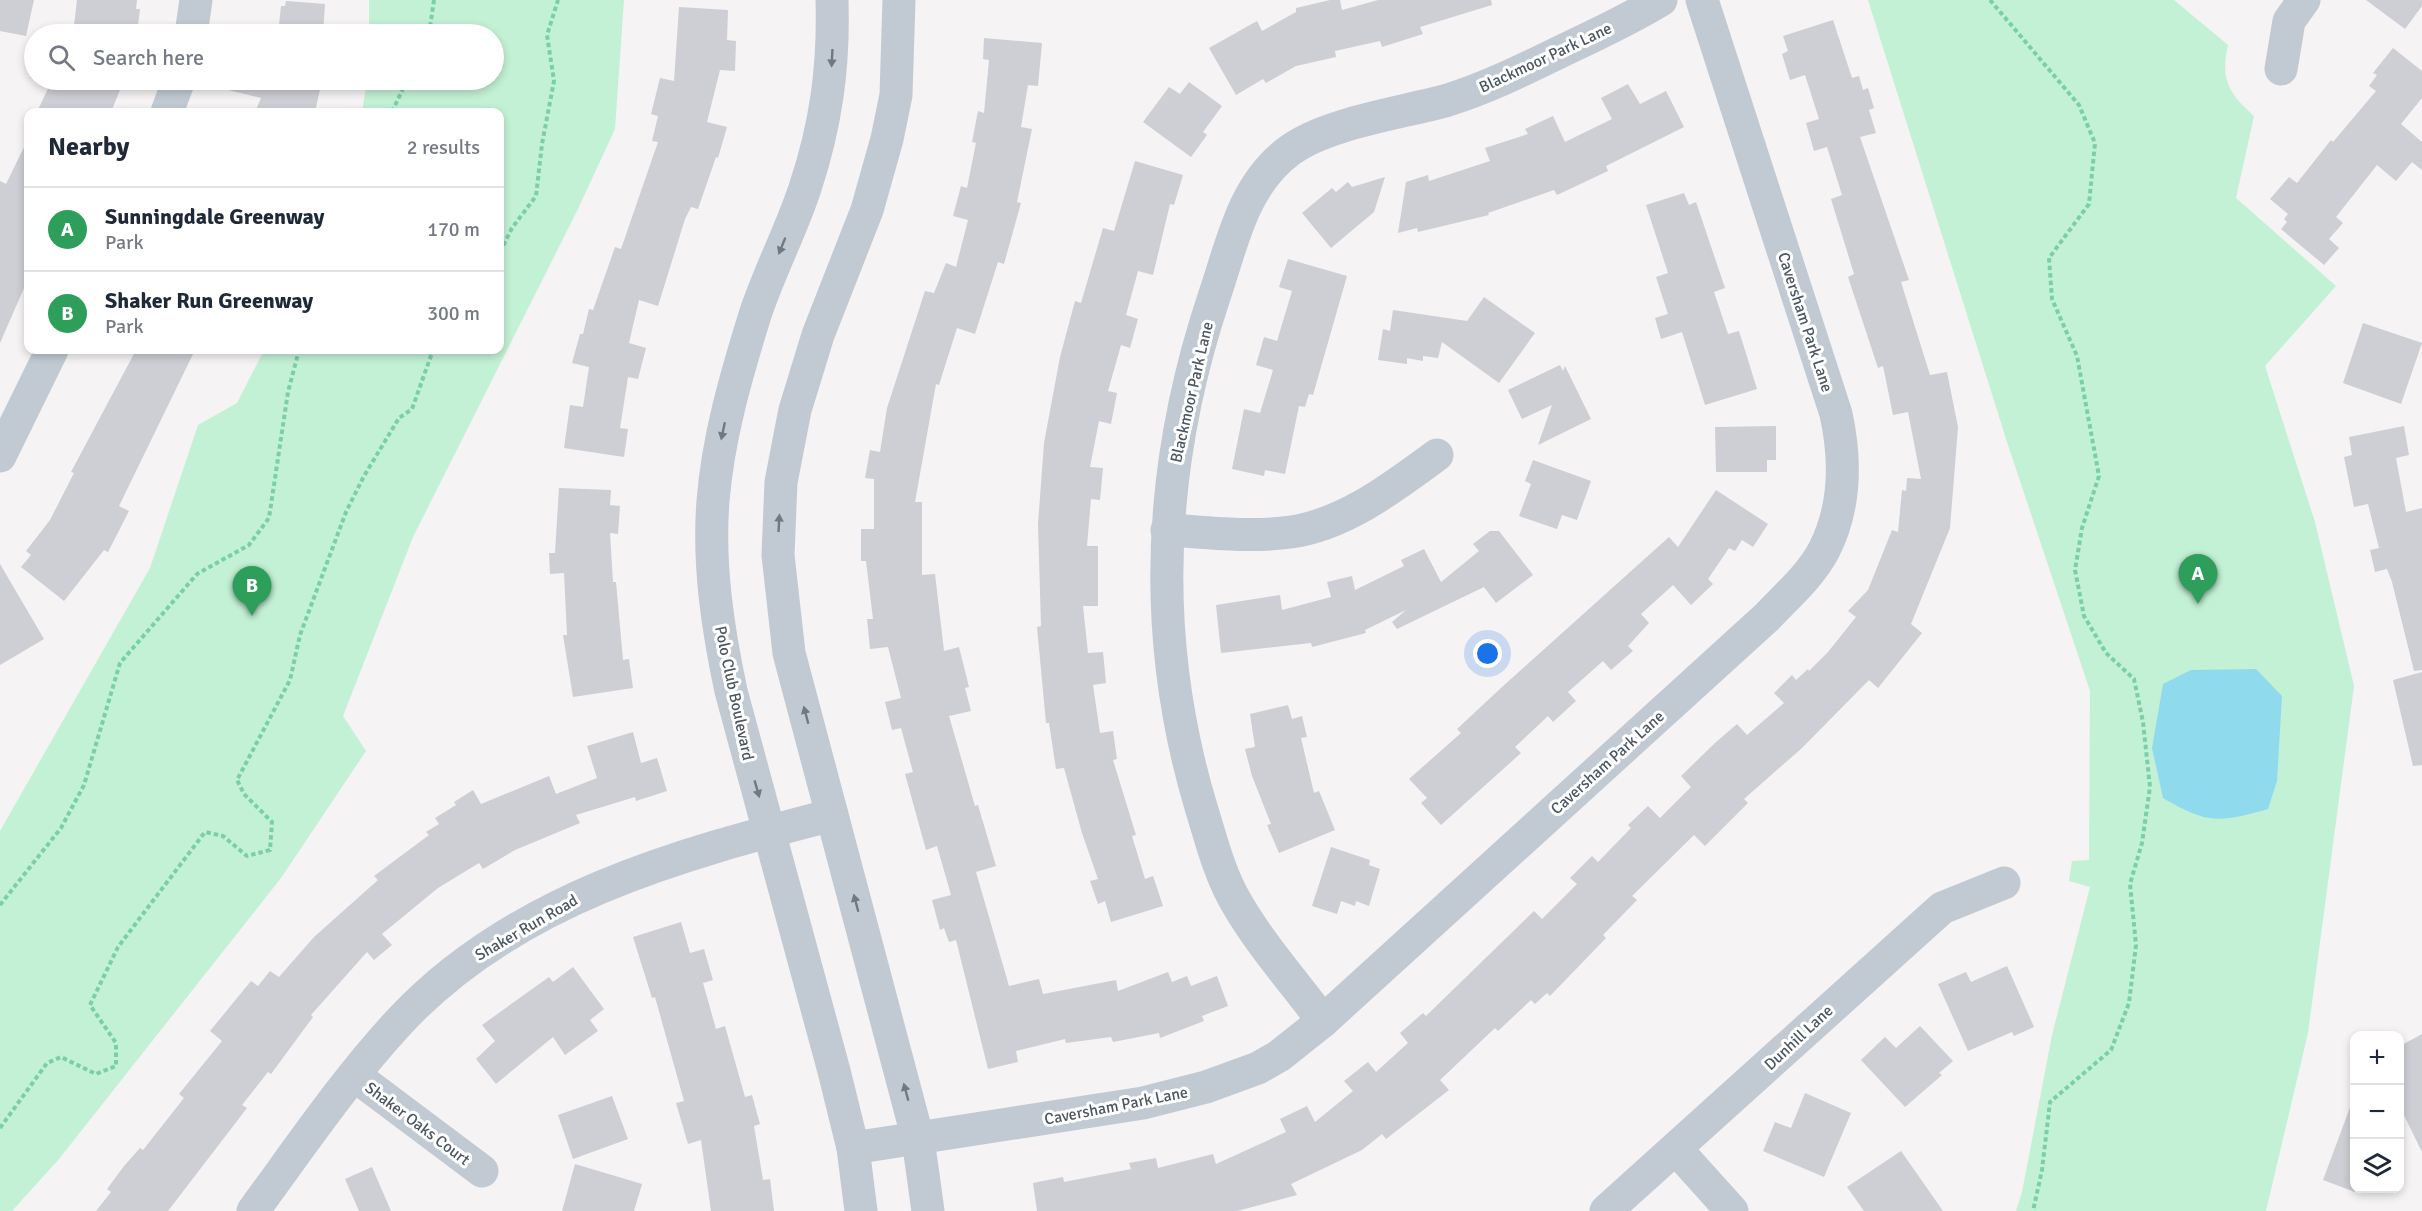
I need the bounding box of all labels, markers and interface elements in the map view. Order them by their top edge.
street label: Blackmoor Park Lane [1476,18,1615,97]
search box [24,24,504,90]
icon: search [45,41,78,74]
text: Search here [93,44,204,71]
one-way arrow [827,49,836,68]
text: Nearby [48,131,129,163]
text: 2 results [407,135,480,160]
text: Sunningdale Greenway [105,203,324,230]
text: A [61,217,74,242]
text: 170 m [427,217,480,242]
text: Park [105,230,143,255]
one-way arrow [777,237,786,255]
street label: Caversham Park Lane [1773,250,1837,395]
text: Shaker Run Greenway [105,287,313,314]
text: B [61,301,74,326]
text: 300 m [427,301,480,326]
text: Park [105,314,143,339]
street label: Blackmoor Park Lane [1166,320,1218,465]
one-way arrow [718,422,728,441]
one-way arrow [775,513,784,532]
pin: A [2178,554,2218,604]
pin: B [232,566,272,616]
street label: Polo Club Boulevard [710,624,758,762]
your location [1473,639,1502,668]
one-way arrow [800,706,810,724]
street label: Caversham Park Lane [1547,707,1669,819]
one-way arrow [752,780,762,798]
street label: Shaker Run Road [472,890,581,965]
one-way arrow [850,894,860,913]
street label: Dunhill Lane [1760,1001,1837,1075]
map controls [2350,1031,2404,1193]
button: + [2350,1031,2404,1085]
street label: Shaker Oaks Court [361,1078,474,1170]
street label: Caversham Park Lane [1043,1082,1190,1130]
one-way arrow [901,1083,910,1101]
button: − [2350,1085,2404,1139]
button: layers [2350,1139,2404,1193]

